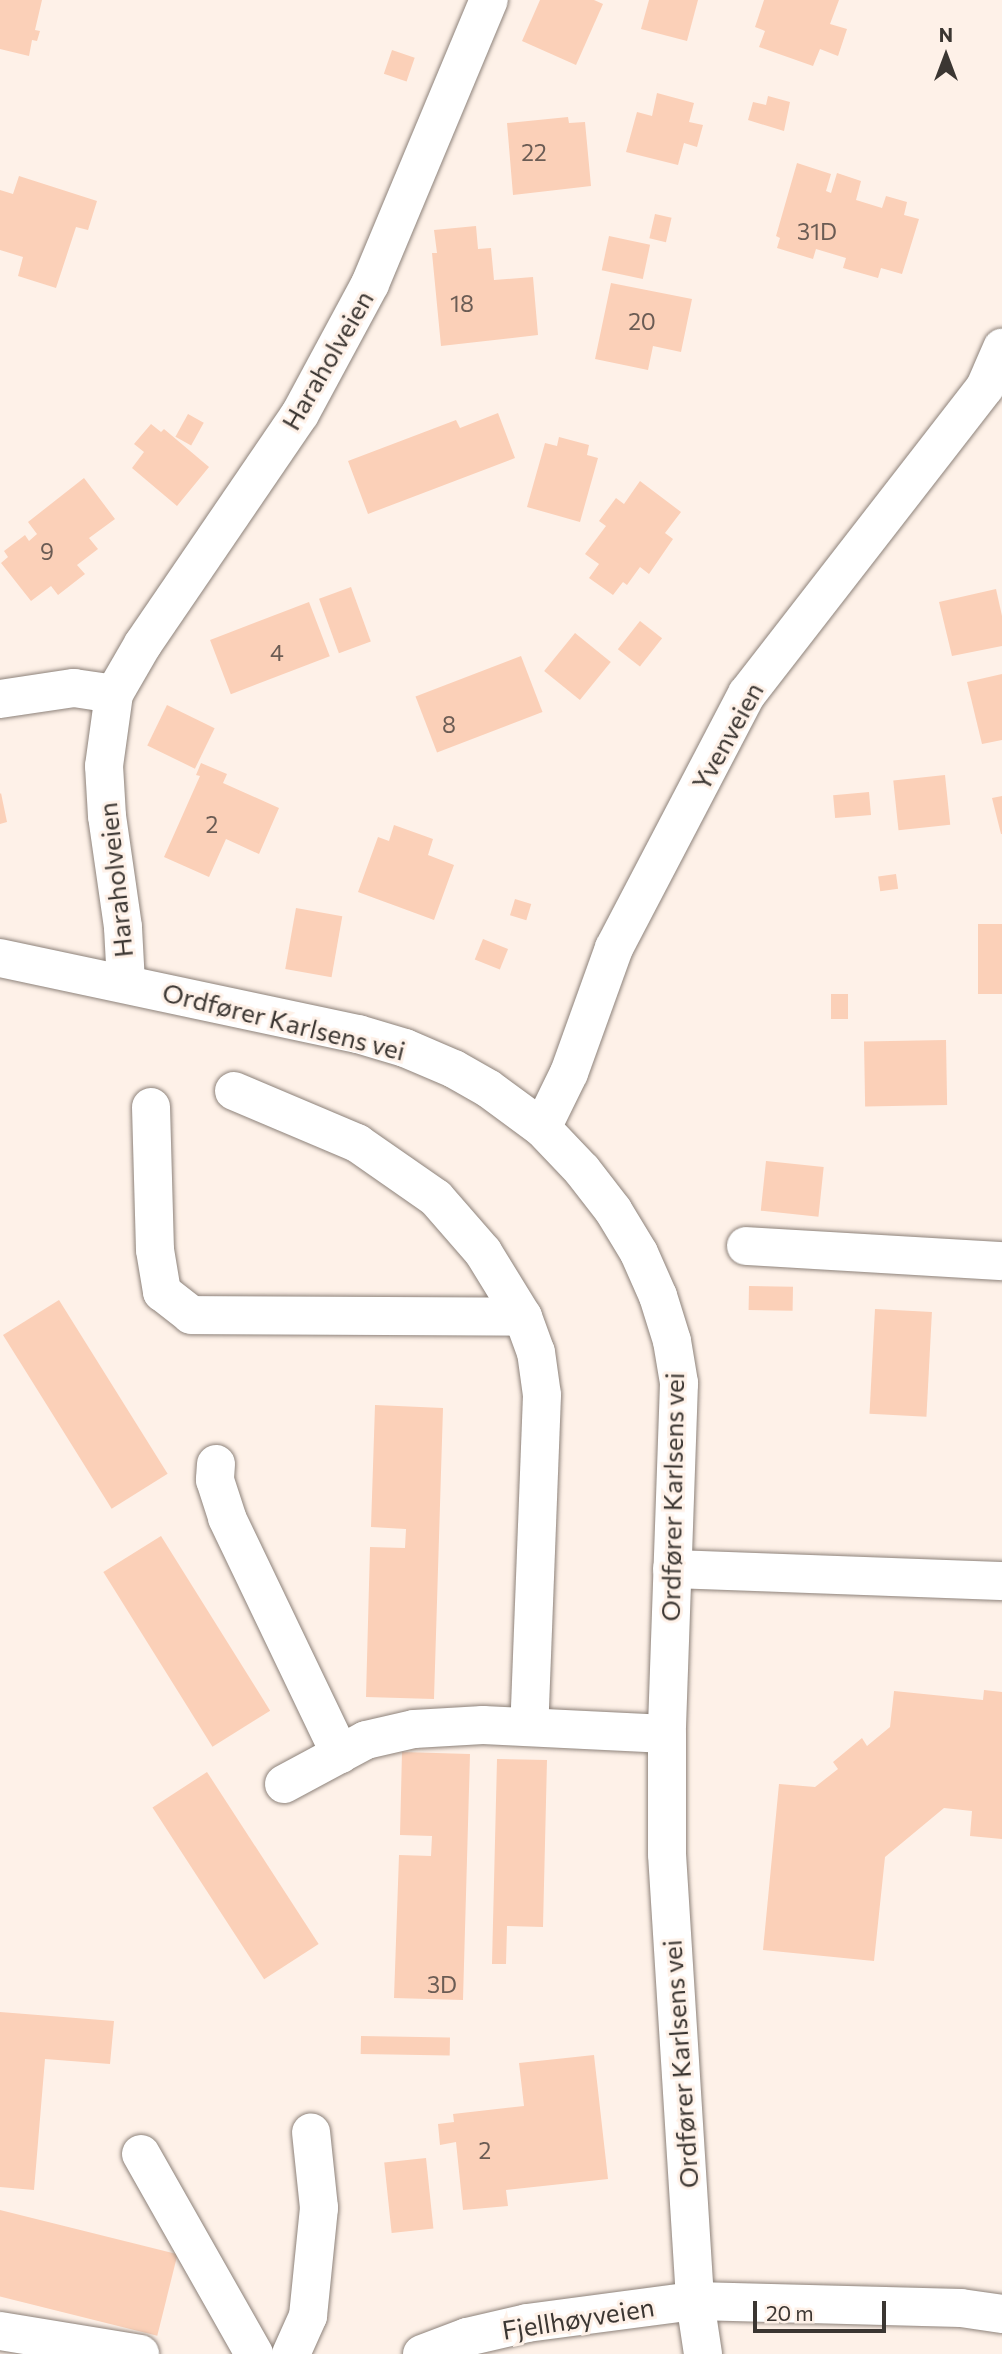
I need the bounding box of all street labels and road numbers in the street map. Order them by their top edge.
street label: Haraholveien [275,285,379,435]
street label: Yvenveien [685,677,769,795]
street label: Haraholveien [91,801,139,959]
street label: Ordfører Karlsens vei [159,976,409,1066]
street label: Ordfører Karlsens vei [654,1372,690,1622]
street label: Ordfører Karlsens vei [656,1939,704,2189]
street label: Fjellhøyveien [500,2291,656,2345]

